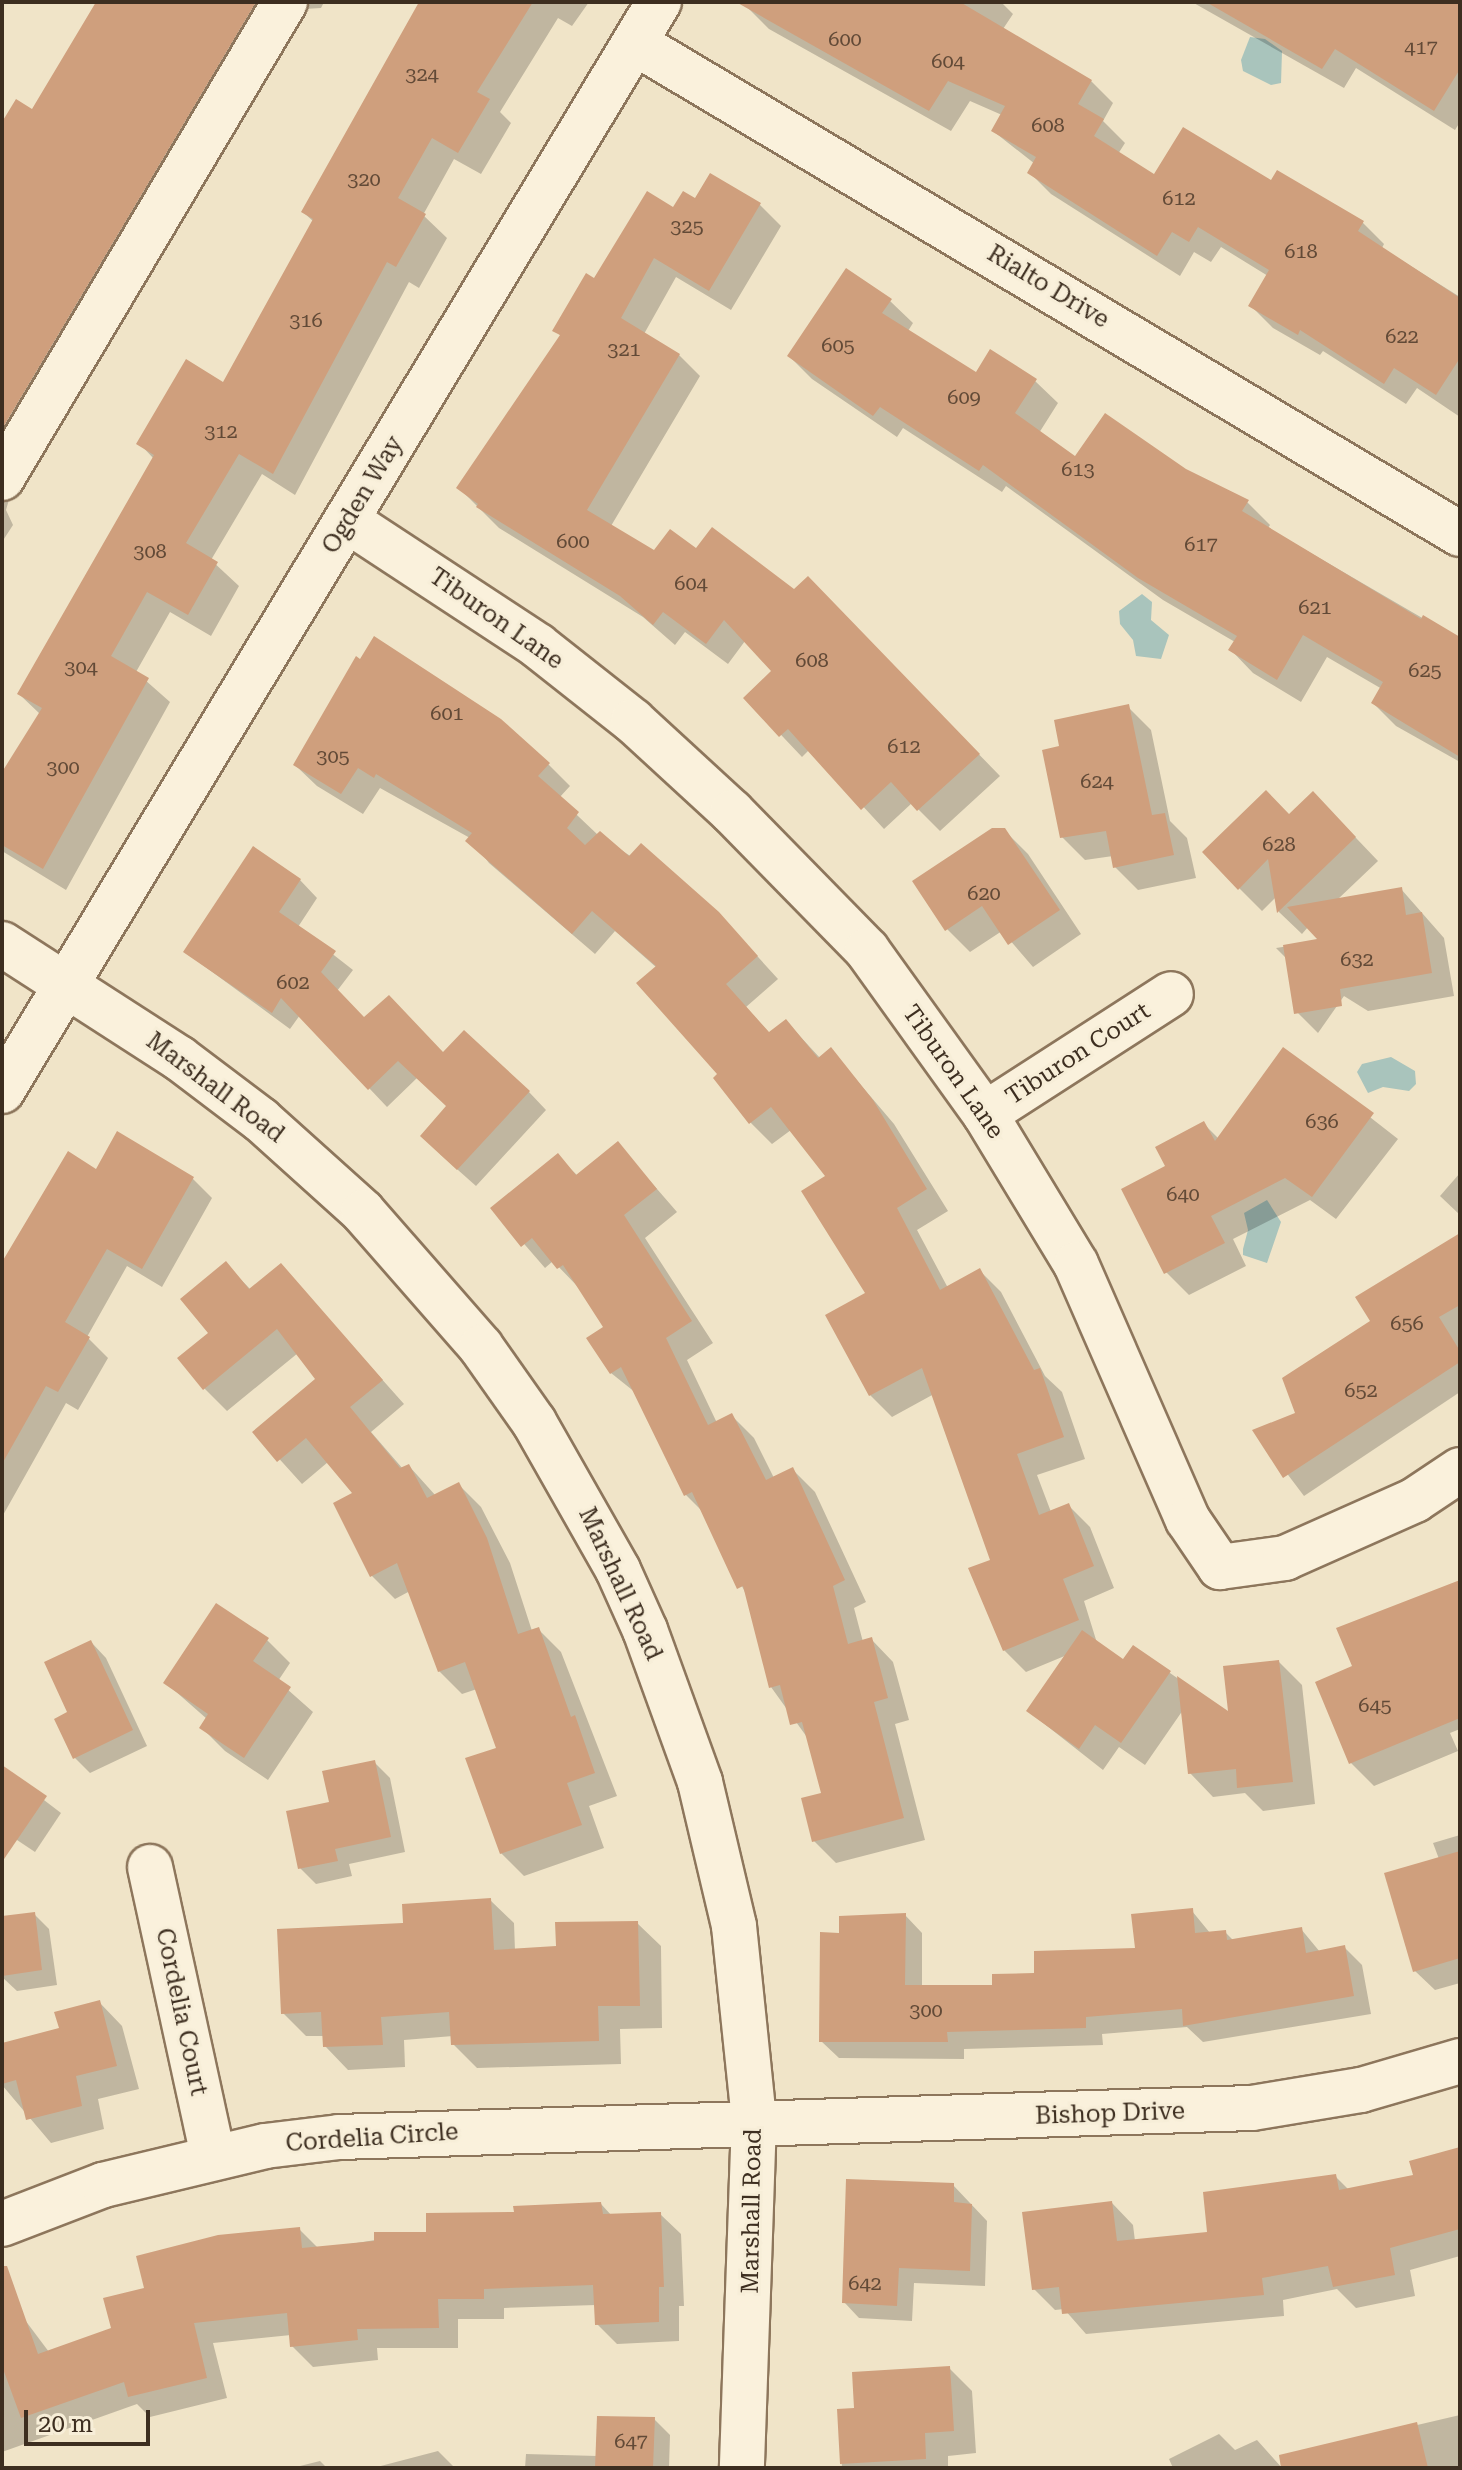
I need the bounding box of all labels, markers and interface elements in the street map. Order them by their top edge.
house number: 600 [828,27,862,51]
house number: 417 [1404,35,1438,59]
house number: 604 [931,49,965,73]
house number: 324 [405,62,439,86]
house number: 608 [1031,113,1065,137]
house number: 320 [347,167,381,191]
house number: 612 [1162,186,1196,210]
house number: 325 [670,214,704,238]
street label: Rialto Drive [982,239,1114,335]
house number: 618 [1284,239,1318,263]
house number: 316 [289,308,323,332]
house number: 622 [1385,324,1419,348]
house number: 605 [821,333,855,357]
house number: 321 [607,337,641,361]
house number: 609 [947,385,981,409]
house number: 312 [204,419,238,443]
street label: Ogden Way [317,431,409,559]
house number: 613 [1061,457,1095,481]
house number: 600 [556,529,590,553]
house number: 617 [1184,532,1218,556]
house number: 308 [133,539,167,563]
street label: Tiburon Lane [424,562,568,676]
house number: 604 [674,571,708,595]
house number: 621 [1298,595,1332,619]
house number: 608 [795,648,829,672]
house number: 304 [64,655,98,679]
house number: 625 [1408,658,1442,682]
house number: 601 [430,701,464,725]
house number: 612 [887,734,921,758]
house number: 305 [316,744,350,768]
house number: 300 [46,755,80,779]
house number: 624 [1080,769,1114,793]
house number: 628 [1262,832,1296,856]
house number: 620 [967,881,1001,905]
house number: 632 [1340,947,1374,971]
house number: 602 [276,970,310,994]
street label: Tiburon Court [1000,997,1156,1111]
street label: Tiburon Lane [896,1000,1010,1144]
street label: Marshall Road [140,1027,290,1149]
house number: 636 [1305,1109,1339,1133]
house number: 640 [1166,1182,1200,1206]
house number: 656 [1390,1311,1424,1335]
house number: 652 [1344,1378,1378,1402]
street label: Marshall Road [572,1503,668,1665]
house number: 645 [1358,1693,1392,1717]
street label: Cordelia Court [149,1926,213,2098]
house number: 300 [909,1998,943,2022]
street label: Bishop Drive [1035,2097,1185,2131]
street label: Cordelia Circle [285,2118,459,2158]
street label: Marshall Road [736,2128,768,2294]
house number: 642 [848,2271,882,2295]
scale bar [28,2394,154,2444]
text: 20 m [38,2410,93,2438]
house number: 647 [614,2429,648,2453]

